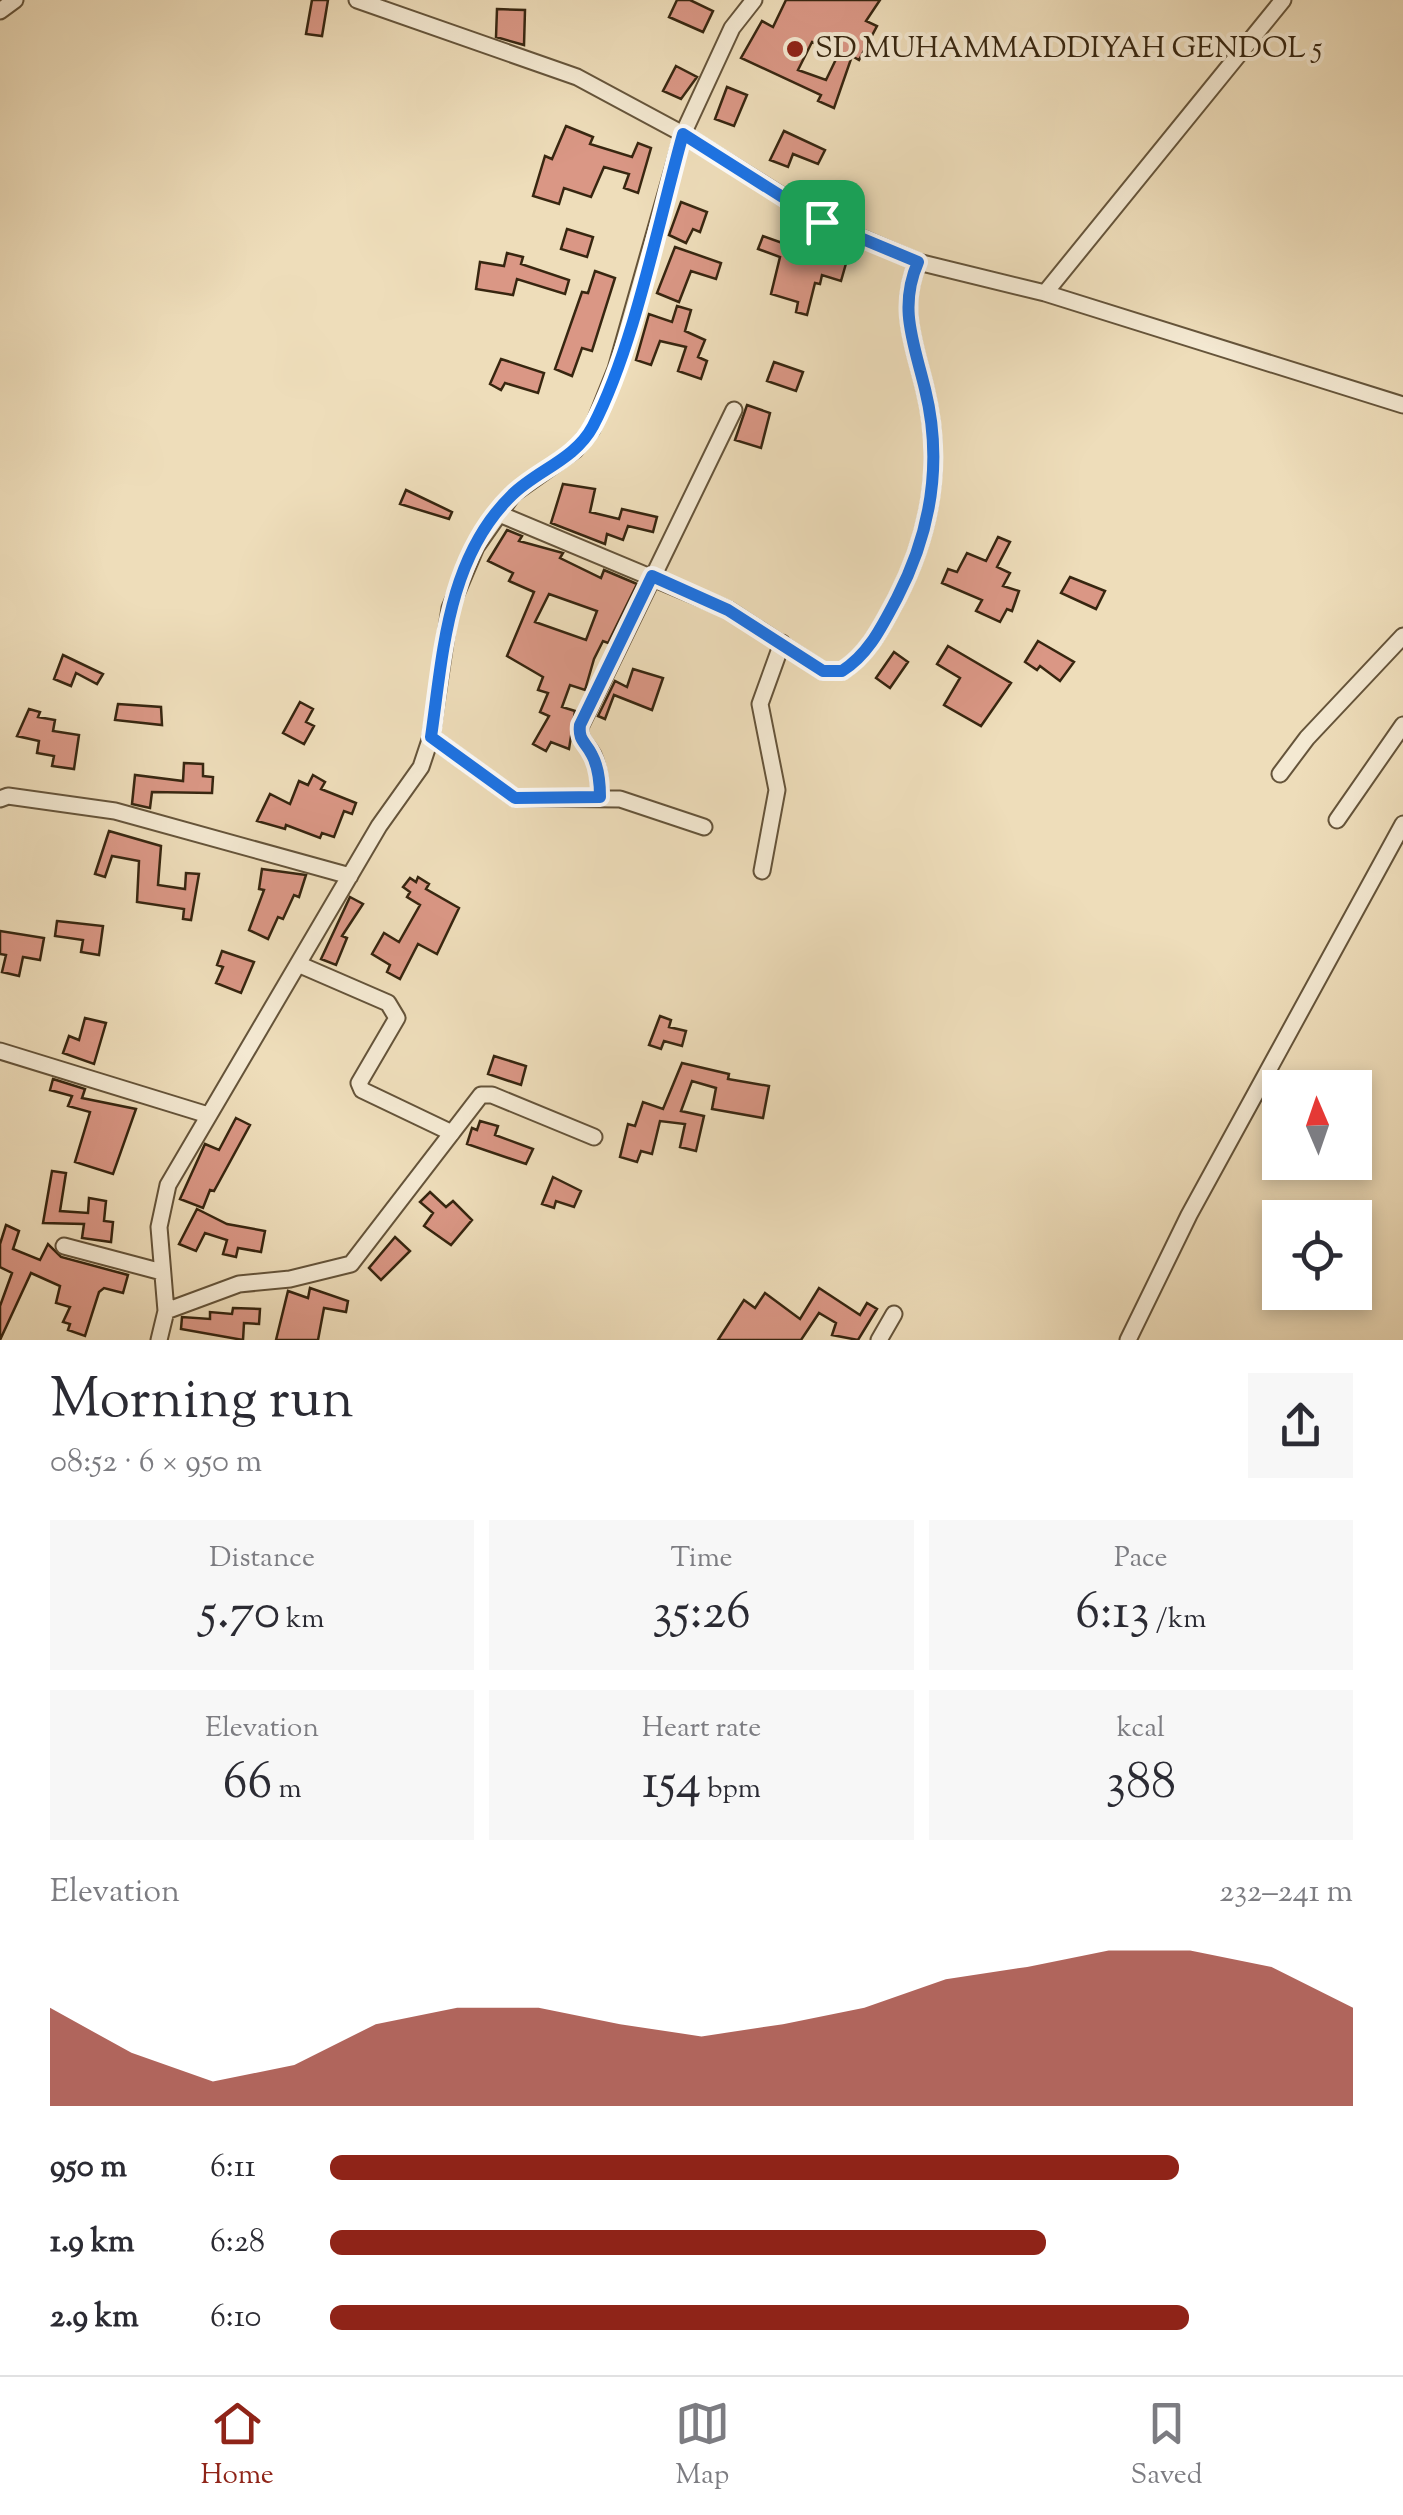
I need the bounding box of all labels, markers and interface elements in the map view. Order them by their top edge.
place label: SD MUHAMMADDIYAH GENDOL 5 [815,28,1322,71]
marker: SD MUHAMMADDIYAH GENDOL 5 [784,38,806,60]
pin [780,180,865,265]
icon: arrive [795,195,850,250]
north arrow [1262,1070,1372,1180]
map controls [1262,1070,1372,1310]
button: locate [1262,1200,1372,1310]
text: Morning run [50,1363,354,1442]
button: share [1248,1373,1353,1478]
text: 08:52 · 6 × 950 m [50,1440,262,1486]
text: Distance [209,1539,315,1579]
text: Time [670,1539,733,1579]
text: Pace [1114,1539,1168,1579]
text: 5.70 [200,1579,280,1651]
text: 35:26 [652,1579,751,1651]
text: 6:13 [1075,1579,1150,1651]
text: km [280,1600,324,1640]
text: /km [1150,1600,1206,1640]
text: Elevation [205,1709,319,1749]
text: Heart rate [642,1709,761,1749]
text: kcal [1117,1709,1165,1749]
text: 66 [223,1749,272,1821]
text: 154 [642,1749,701,1821]
text: 388 [1106,1749,1176,1821]
text: m [272,1770,302,1810]
text: bpm [701,1770,761,1810]
text: Elevation [50,1870,180,1916]
text: 232–241 m [1219,1870,1353,1916]
text: 950 m [50,2145,127,2191]
text: 6:11 [210,2145,256,2191]
text: 1.9 km [50,2220,135,2266]
text: 6:28 [210,2220,265,2266]
text: 2.9 km [50,2295,139,2341]
text: 6:10 [210,2295,261,2341]
tab: Home [200,2396,274,2496]
tab: Map [675,2396,730,2496]
tab: Saved [1131,2396,1203,2496]

